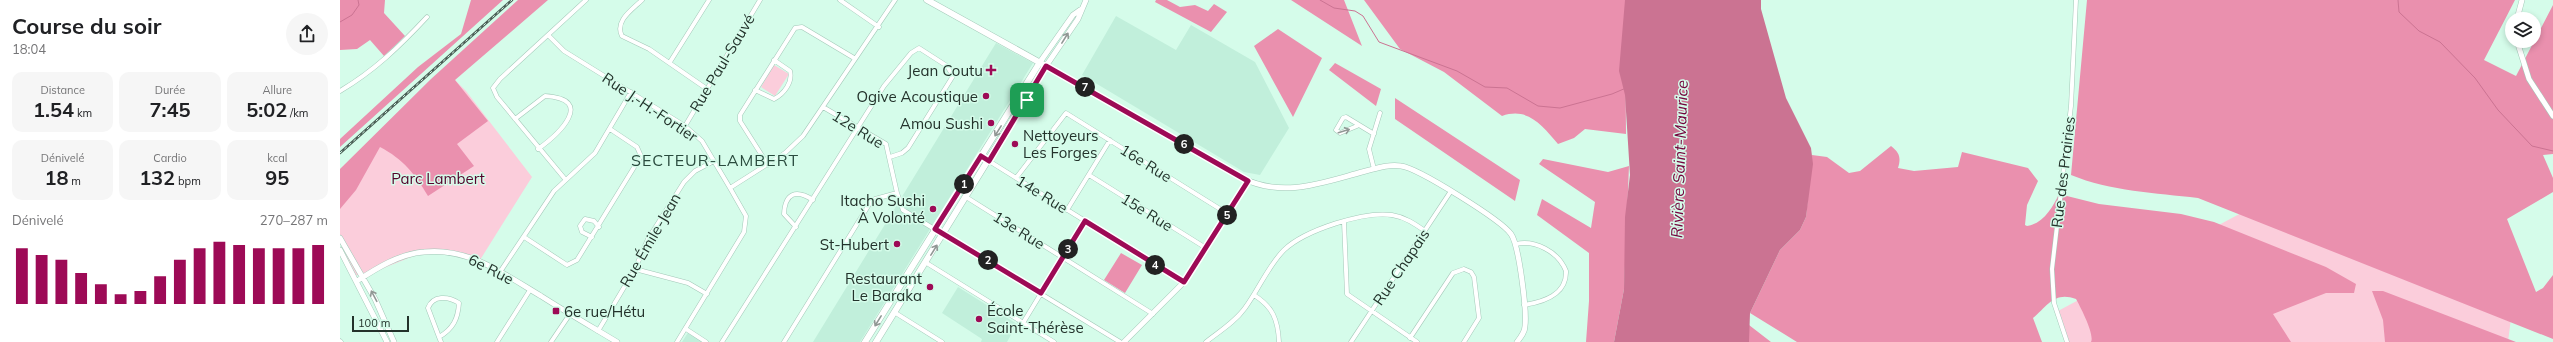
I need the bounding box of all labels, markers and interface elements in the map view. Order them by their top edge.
street label: Rue Paul-Sauvé [685,11,759,115]
text: Course du soir [12,12,161,40]
map controls [2505,12,2541,48]
button: layers [2505,12,2541,48]
button: share [286,13,328,55]
one-way arrow [1061,33,1069,44]
text: 18:04 [12,41,46,57]
place label: Jean Coutu [907,61,983,80]
marker: Jean Coutu [986,65,996,75]
street label: Rue J.-H.-Fortier [599,68,702,146]
pin: 7 [1075,77,1095,97]
water label: Rivière Saint-Maurice [1666,79,1692,238]
text: 7 [1082,80,1088,94]
text: Distance [40,83,85,97]
text: Durée [155,83,185,97]
text: Allure [263,83,292,97]
pin [1010,83,1044,117]
place label: Ogive Acoustique [856,87,978,106]
icon: arrive [1016,89,1038,111]
marker: Ogive Acoustique [981,91,991,101]
text: 1.54 [33,97,74,122]
text: 7:45 [150,97,190,122]
text: 5:02 [246,97,287,122]
text: km [74,106,92,120]
text: /km [287,106,308,120]
street label: 12e Rue [829,106,887,152]
place label: Amou Sushi [900,114,983,133]
street label: Rue des Prairies [2047,115,2079,229]
marker: Amou Sushi [986,118,996,128]
one-way arrow [993,125,1002,136]
place label: Nettoyeurs Les Forges [1023,126,1099,162]
one-way arrow [1338,127,1351,134]
pin: 6 [1174,134,1194,154]
text: 6 [1181,137,1187,151]
marker: Nettoyeurs Les Forges [1010,139,1020,149]
street label: 16e Rue [1117,140,1175,186]
district label: SECTEUR-LAMBERT [631,150,799,170]
text: Dénivelé [41,151,84,165]
text: Cardio [153,151,187,165]
text: kcal [267,151,287,165]
text: 18 [44,165,68,190]
text: 132 [139,165,175,190]
text: 95 [265,165,289,190]
park label: Parc Lambert [391,169,485,188]
street label: 14e Rue [1013,171,1071,217]
text: m [68,174,81,188]
text: bpm [175,174,201,188]
pin: 1 [954,174,974,194]
text: 1 [961,177,967,191]
street label: 15e Rue [1118,189,1176,235]
street label: Rue Émile-Jean [615,190,685,290]
place label: Itacho Sushi À Volonté [840,191,925,227]
marker: Itacho Sushi À Volonté [928,204,938,214]
pin: 5 [1217,205,1237,225]
street label: 13e Rue [990,207,1048,253]
text: 5 [1224,208,1230,222]
text: Dénivelé [12,212,64,228]
text: 270–287 m [260,212,328,228]
street label: Rue Chapais [1368,225,1434,309]
place label: St-Hubert [820,235,889,254]
marker: St-Hubert [892,239,902,249]
pin: 3 [1058,239,1078,259]
text: 3 [1065,242,1071,256]
one-way arrow [930,244,938,256]
street label: 6e Rue [465,250,517,288]
pin: 2 [978,250,998,270]
text: 2 [985,253,991,267]
pin: 4 [1145,255,1165,275]
text: 4 [1152,258,1158,272]
place label: Restaurant Le Baraka [845,269,922,305]
marker: Restaurant Le Baraka [925,282,935,292]
one-way arrow [369,291,377,303]
place label: École Saint-Thérèse [987,301,1084,337]
place label: 6e rue/Hétu [564,302,645,321]
marker: 6e rue/Hétu [551,306,561,316]
scale bar [352,314,409,333]
marker: École Saint-Thérèse [974,314,984,324]
one-way arrow [874,315,882,326]
text: 100 m [358,316,390,330]

